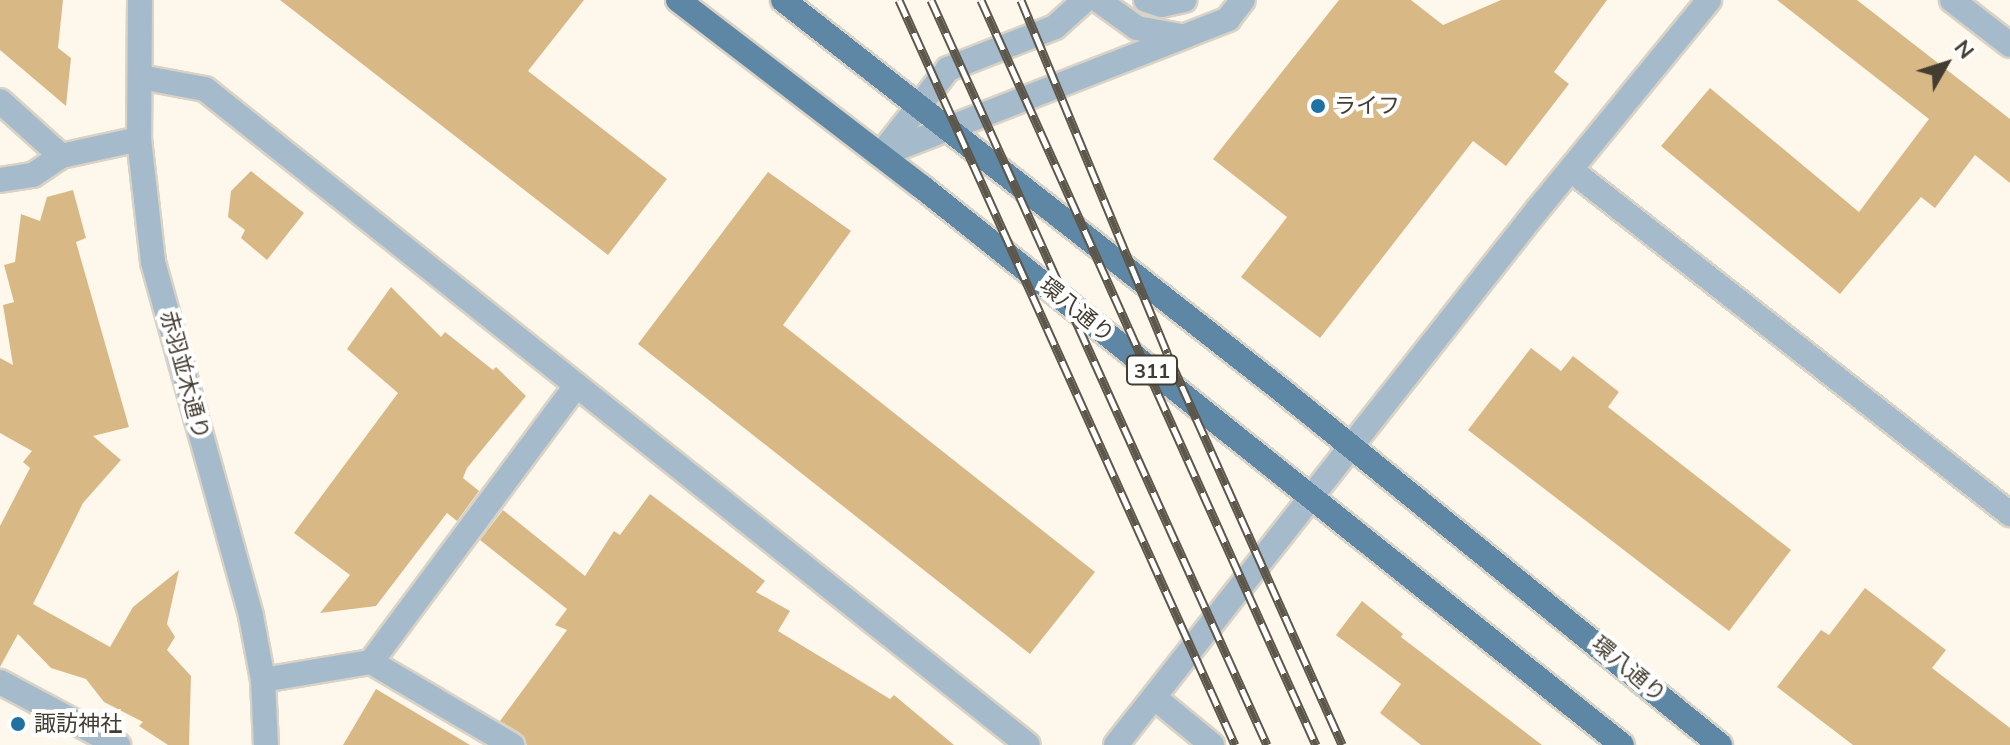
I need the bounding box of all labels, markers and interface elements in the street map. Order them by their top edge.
north arrow [1906,24,1986,104]
text: N [1949,34,1981,64]
place label: ライフ [1334,93,1400,119]
marker: ライフ [1309,97,1327,115]
street label: 環八通り [1034,272,1120,348]
street label: 赤羽並木通り [155,308,215,442]
road number: 311 [1126,354,1178,386]
street label: 環八通り [1587,631,1671,707]
place label: 諏訪神社 [34,711,122,737]
marker: 諏訪神社 [9,715,27,733]

